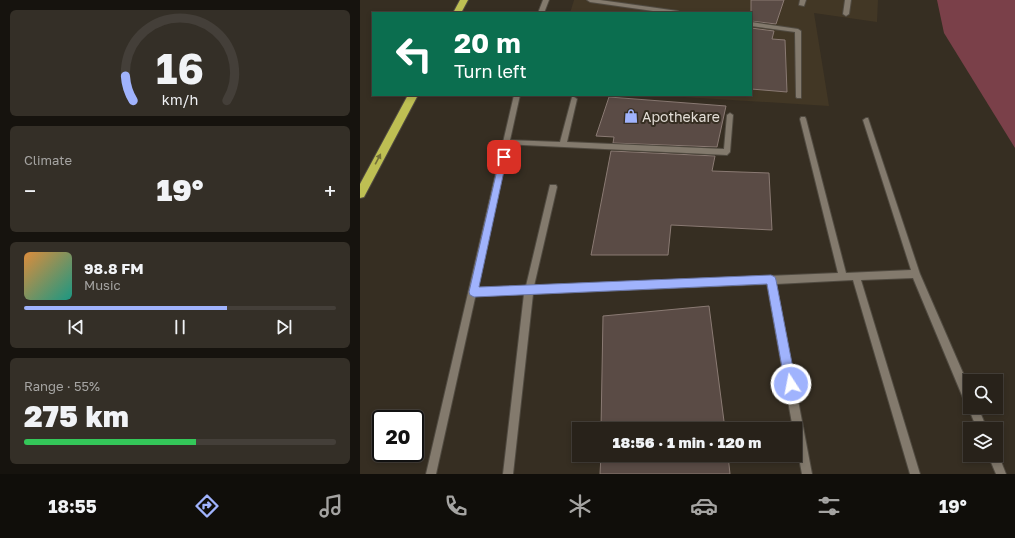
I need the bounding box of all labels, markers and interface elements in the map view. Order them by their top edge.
text: 20 m [454,26,521,59]
icon: left [388,28,440,80]
text: 16 [156,43,204,93]
text: Turn left [454,60,527,82]
text: km/h [162,91,198,108]
shop icon: Apothekare [623,108,639,124]
place label: Apothekare [642,108,720,125]
pin [487,140,521,174]
icon: arrive [493,146,515,168]
text: Climate [24,152,72,168]
one-way arrow [375,153,382,165]
text: 19° [156,172,204,208]
text: − [24,177,36,204]
text: + [324,177,336,204]
text: 98.8 FM [84,259,144,277]
text: Music [84,277,121,293]
icon: previous [65,316,87,338]
icon: pause [169,316,191,338]
icon: next [273,316,295,338]
position arrow [770,363,812,405]
map controls [963,374,1003,462]
button: search [963,374,1003,414]
text: Range · 55% [24,378,100,394]
text: 275 km [24,398,129,434]
speed limit sign: 20 [372,410,424,462]
button: layers [963,422,1003,462]
text: 18:56 · 1 min · 120 m [613,433,761,451]
icon: directions [193,492,221,520]
icon: music [317,492,345,520]
icon: phone [442,492,470,520]
icon: climate [566,492,594,520]
icon: car [690,492,718,520]
icon: filters [815,492,843,520]
text: 18:55 [48,495,97,517]
text: 19° [939,495,967,517]

